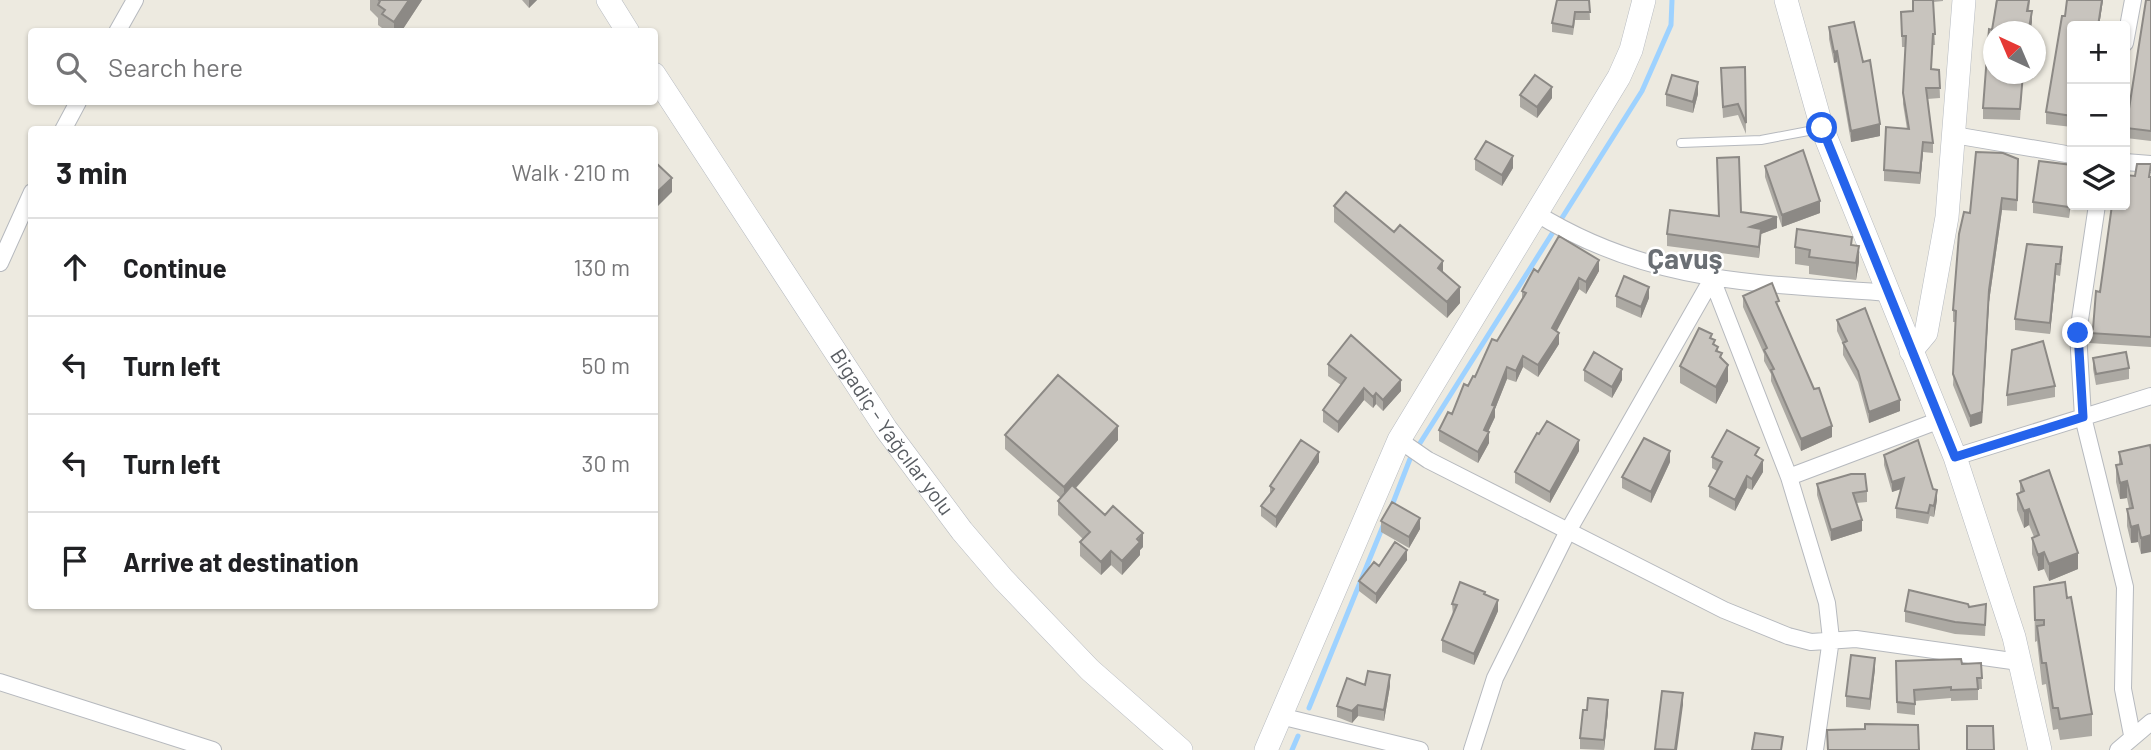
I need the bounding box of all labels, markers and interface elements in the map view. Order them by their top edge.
north arrow [1983,21,2046,84]
map controls [2067,21,2130,210]
button: + [2067,21,2130,84]
search box [28,28,658,105]
icon: search [52,48,90,86]
text: Search here [108,51,243,82]
button: − [2067,84,2130,147]
route start [1806,112,1837,143]
button: layers [2067,147,2130,210]
text: 3 min [56,154,127,190]
text: Walk · 210 m [512,158,630,186]
district label: Çavuş [1647,241,1723,275]
icon: ahead [56,248,94,286]
text: Continue [123,252,227,283]
text: 130 m [573,253,630,281]
route end [2062,317,2093,348]
street label: Bigadiç - Yağcılar yolu [826,344,960,520]
icon: left [56,346,94,384]
text: Turn left [123,350,221,381]
text: 50 m [582,351,630,379]
icon: left [56,444,94,482]
text: Turn left [123,448,221,479]
text: 30 m [582,449,630,477]
icon: arrive [56,542,94,580]
text: Arrive at destination [123,546,359,577]

